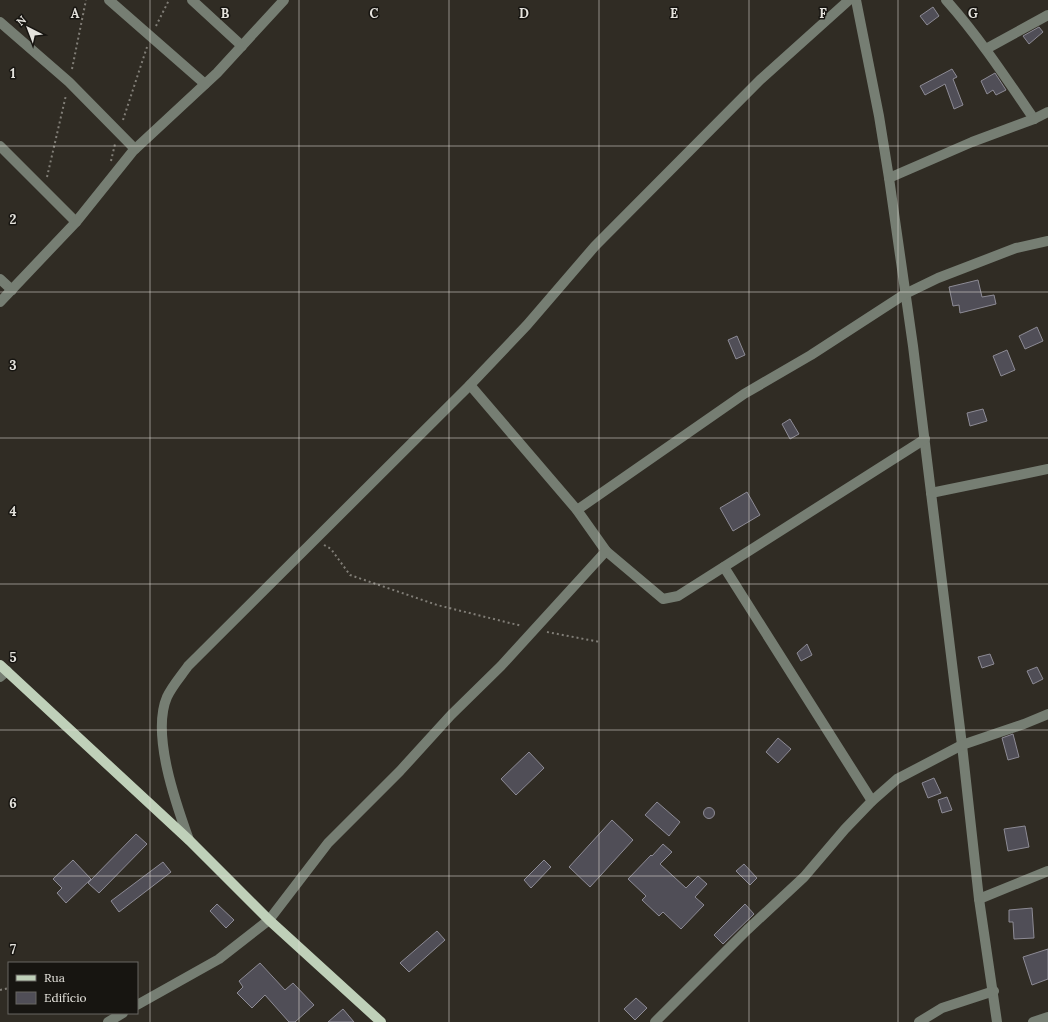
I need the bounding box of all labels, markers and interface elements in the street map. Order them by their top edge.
text: A [71,5,80,22]
text: B [221,5,230,22]
text: C [370,5,379,22]
text: D [519,5,529,22]
text: E [670,5,678,22]
text: F [819,5,827,22]
text: G [968,5,978,22]
north arrow [8,8,48,48]
text: N [13,12,30,29]
text: 1 [10,65,16,82]
text: 2 [10,211,17,228]
text: 3 [9,357,17,374]
text: 4 [9,503,17,520]
text: 5 [9,649,17,666]
text: 6 [9,795,17,812]
text: 7 [10,941,16,958]
legend [8,962,138,1014]
text: Rua [44,970,65,985]
text: Edifício [44,990,87,1005]

